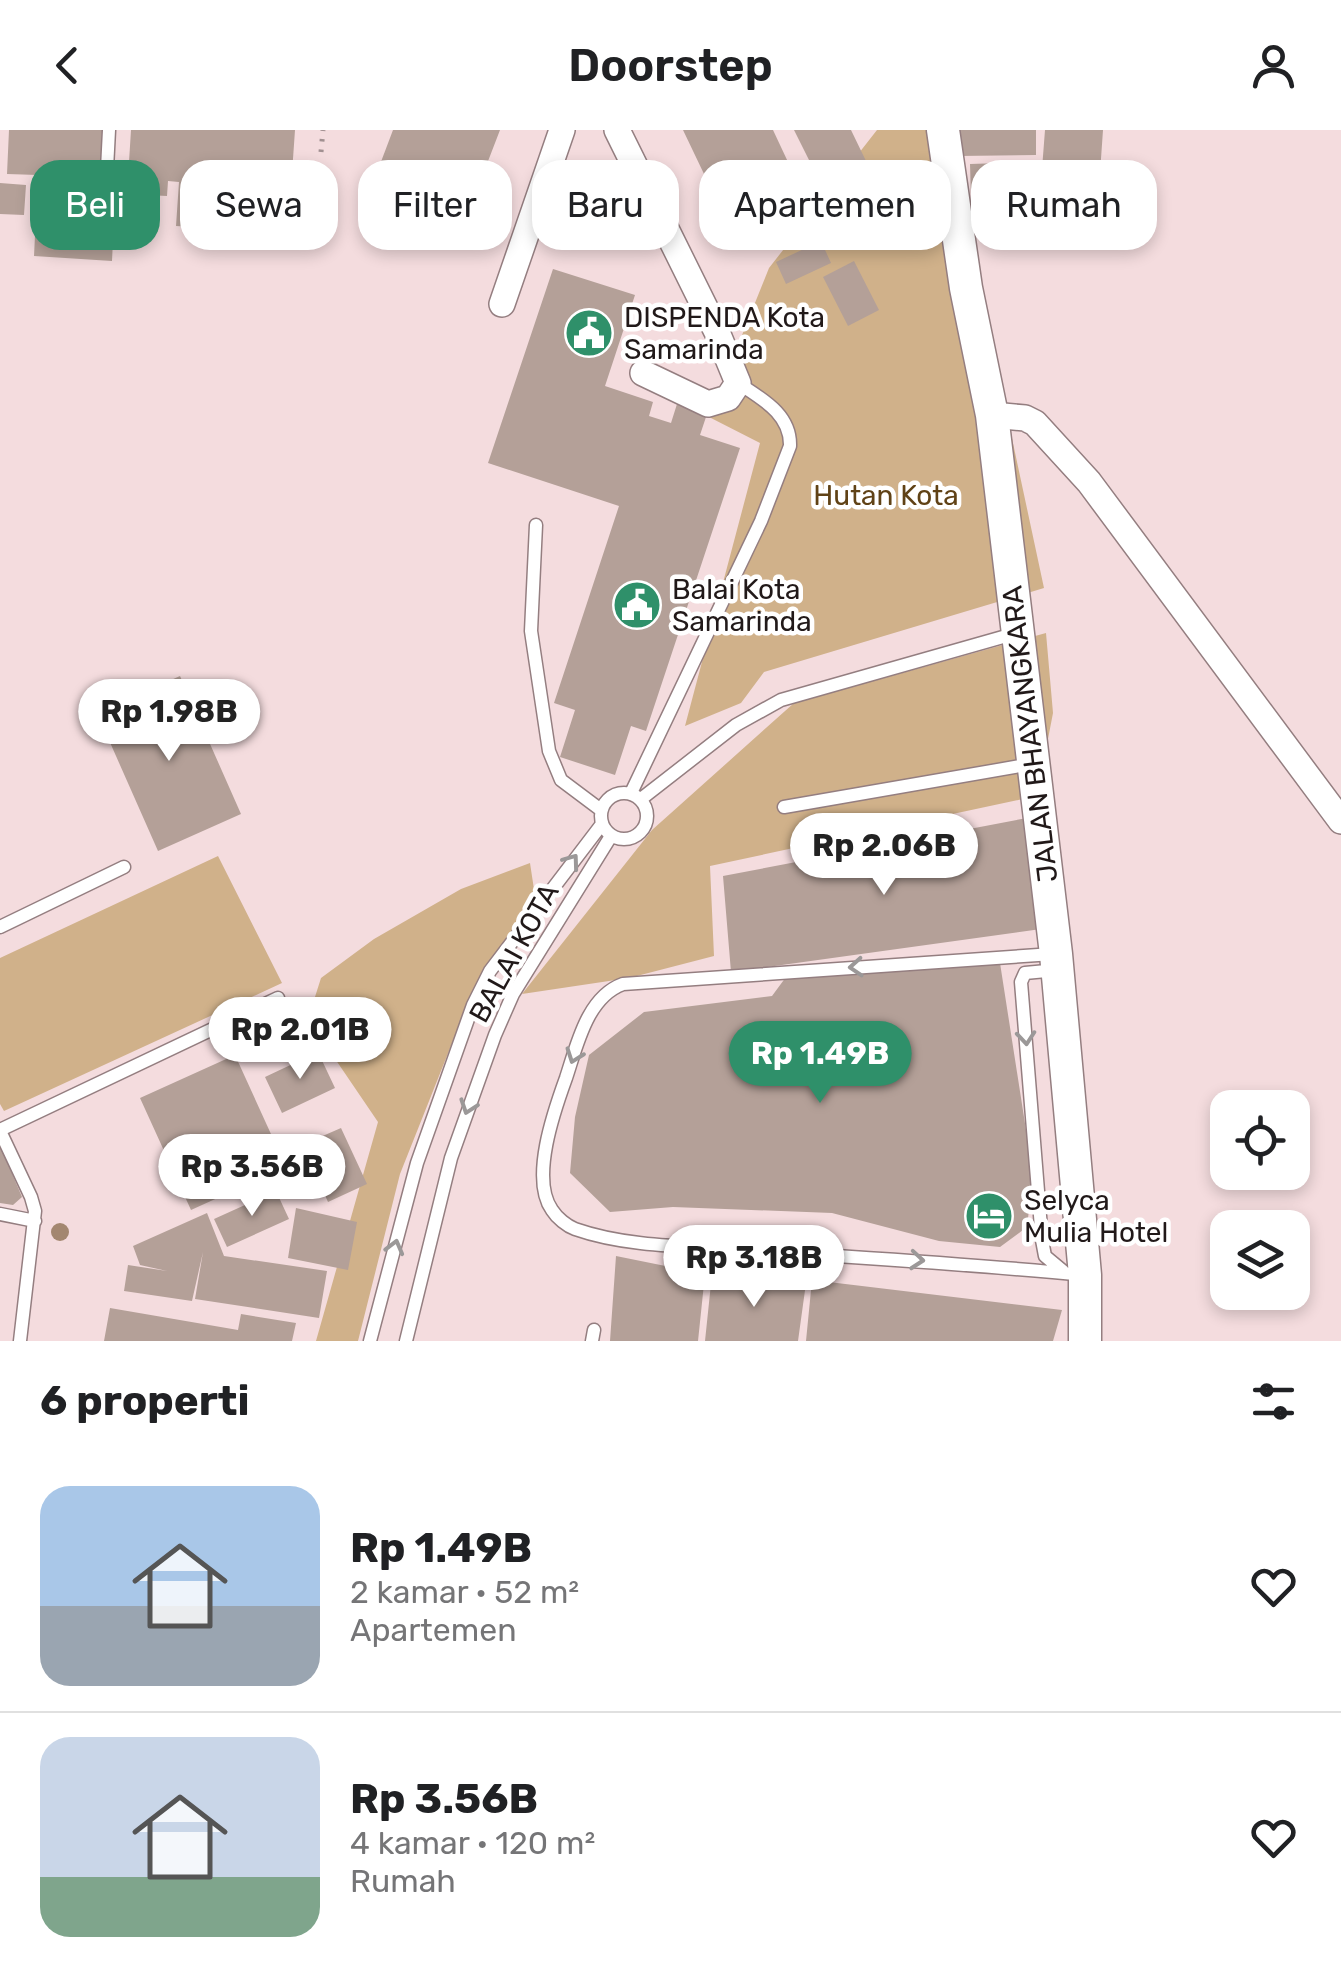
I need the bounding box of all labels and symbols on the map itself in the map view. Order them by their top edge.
place label: DISPENDA Kota Samarinda [624,301,825,366]
public building icon: DISPENDA Kota Samarinda [563,307,615,359]
park label: Hutan Kota [813,479,959,512]
place label: Balai Kota Samarinda [672,573,812,638]
public building icon: Balai Kota Samarinda [611,579,663,631]
street label: JALAN BHAYANGKARA [995,584,1065,884]
pin: Rp 1.98B [66,679,272,764]
pin: Rp 2.06B [781,813,987,898]
one-way arrow [561,854,578,872]
street label: BALAI KOTA [462,878,566,1028]
one-way arrow [848,956,864,978]
pin: Rp 2.01B [197,997,403,1082]
pin: Rp 1.49B [717,1021,923,1106]
one-way arrow [1014,1030,1036,1046]
one-way arrow [565,1046,586,1063]
one-way arrow [459,1097,480,1114]
pin: Rp 3.56B [149,1134,355,1219]
place label: Selyca Mulia Hotel [1024,1184,1168,1249]
hotel icon: Selyca Mulia Hotel [963,1190,1015,1242]
pin: Rp 3.18B [651,1225,857,1310]
one-way arrow [383,1239,404,1256]
one-way arrow [910,1248,926,1270]

